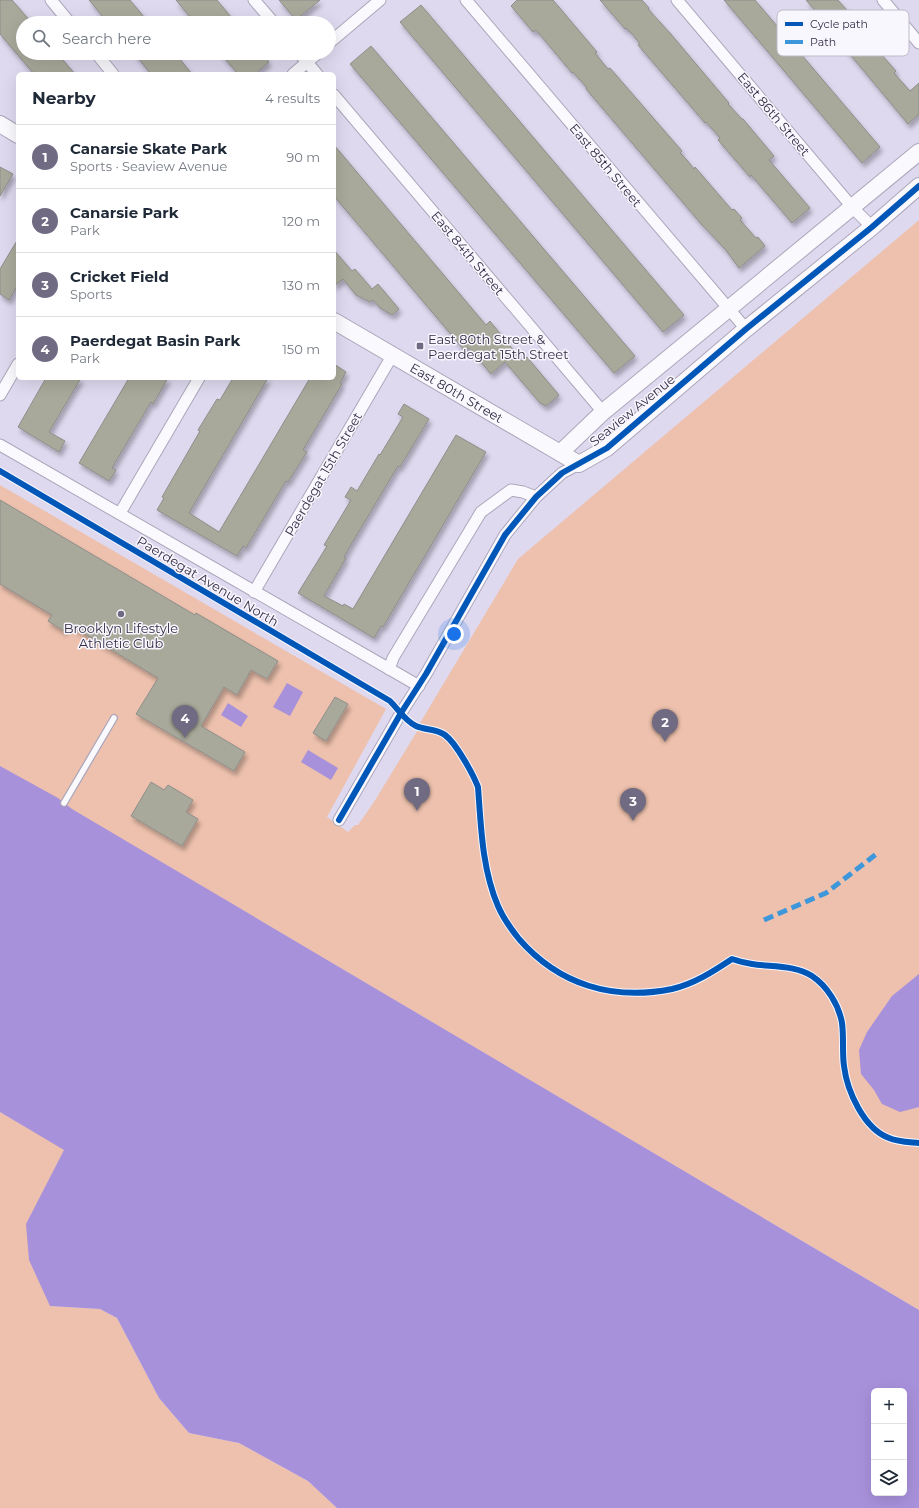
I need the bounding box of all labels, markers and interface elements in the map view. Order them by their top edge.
legend [777,10,909,56]
search box [16,16,336,60]
text: Cycle path [810,17,868,31]
icon: search [30,27,52,49]
text: Search here [62,29,151,48]
text: Path [810,35,836,49]
street label: East 86th Street [734,69,814,159]
text: Nearby [32,88,96,108]
text: 4 results [265,90,320,106]
street label: East 85th Street [567,120,645,210]
text: Canarsie Skate Park [70,139,227,158]
text: 1 [42,149,48,165]
text: 90 m [286,149,320,165]
text: Sports · Seaview Avenue [70,158,227,174]
text: Canarsie Park [70,203,179,222]
street label: East 84th Street [428,208,508,298]
text: 2 [41,213,49,229]
text: 120 m [282,213,320,229]
text: Park [70,222,100,238]
text: Cricket Field [70,267,169,286]
text: 3 [41,277,49,293]
text: 130 m [282,277,320,293]
text: Sports [70,286,112,302]
text: Paerdegat Basin Park [70,331,240,350]
place label: East 80th Street & Paerdegat 15th Street [428,331,568,362]
text: 4 [41,341,49,357]
text: 150 m [282,341,320,357]
marker: East 80th Street & Paerdegat 15th Street [415,341,425,351]
text: Park [70,350,100,366]
street label: East 80th Street [407,359,506,426]
street label: Seaview Avenue [586,371,678,449]
street label: Paerdegat 15th Street [281,409,365,539]
street label: Paerdegat Avenue North [134,532,282,630]
marker: Brooklyn Lifestyle Athletic Club [116,609,126,619]
place label: Brooklyn Lifestyle Athletic Club [64,620,178,651]
your location [444,624,464,644]
pin: 4 [172,705,198,738]
pin: 2 [652,709,678,742]
pin: 1 [404,778,430,811]
pin: 3 [620,788,646,821]
map controls [871,1388,907,1496]
button: + [871,1388,907,1424]
button: − [871,1424,907,1460]
button: layers [871,1460,907,1496]

